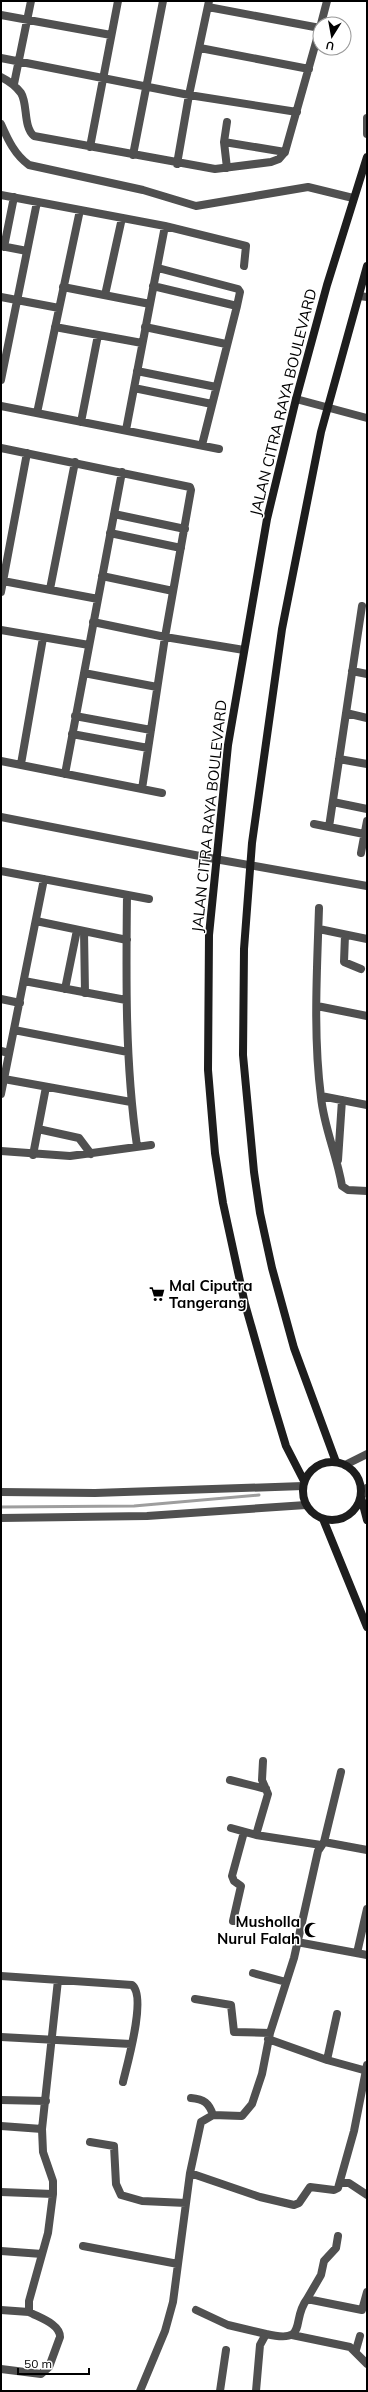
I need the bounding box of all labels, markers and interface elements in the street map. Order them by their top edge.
north arrow [312,16,352,56]
text: U [325,38,335,53]
street label: JALAN CITRA RAYA BOULEVARD [246,286,320,518]
street label: JALAN CITRA RAYA BOULEVARD [187,699,231,933]
place label: Mal Ciputra Tangerang [169,1276,253,1312]
supermarket icon: Mal Ciputra Tangerang [148,1285,166,1303]
place label: Musholla Nurul Falah [217,1912,300,1948]
mosque icon: Musholla Nurul Falah [303,1921,321,1939]
scale bar [18,2350,89,2376]
text: 50 m [24,2356,52,2371]

